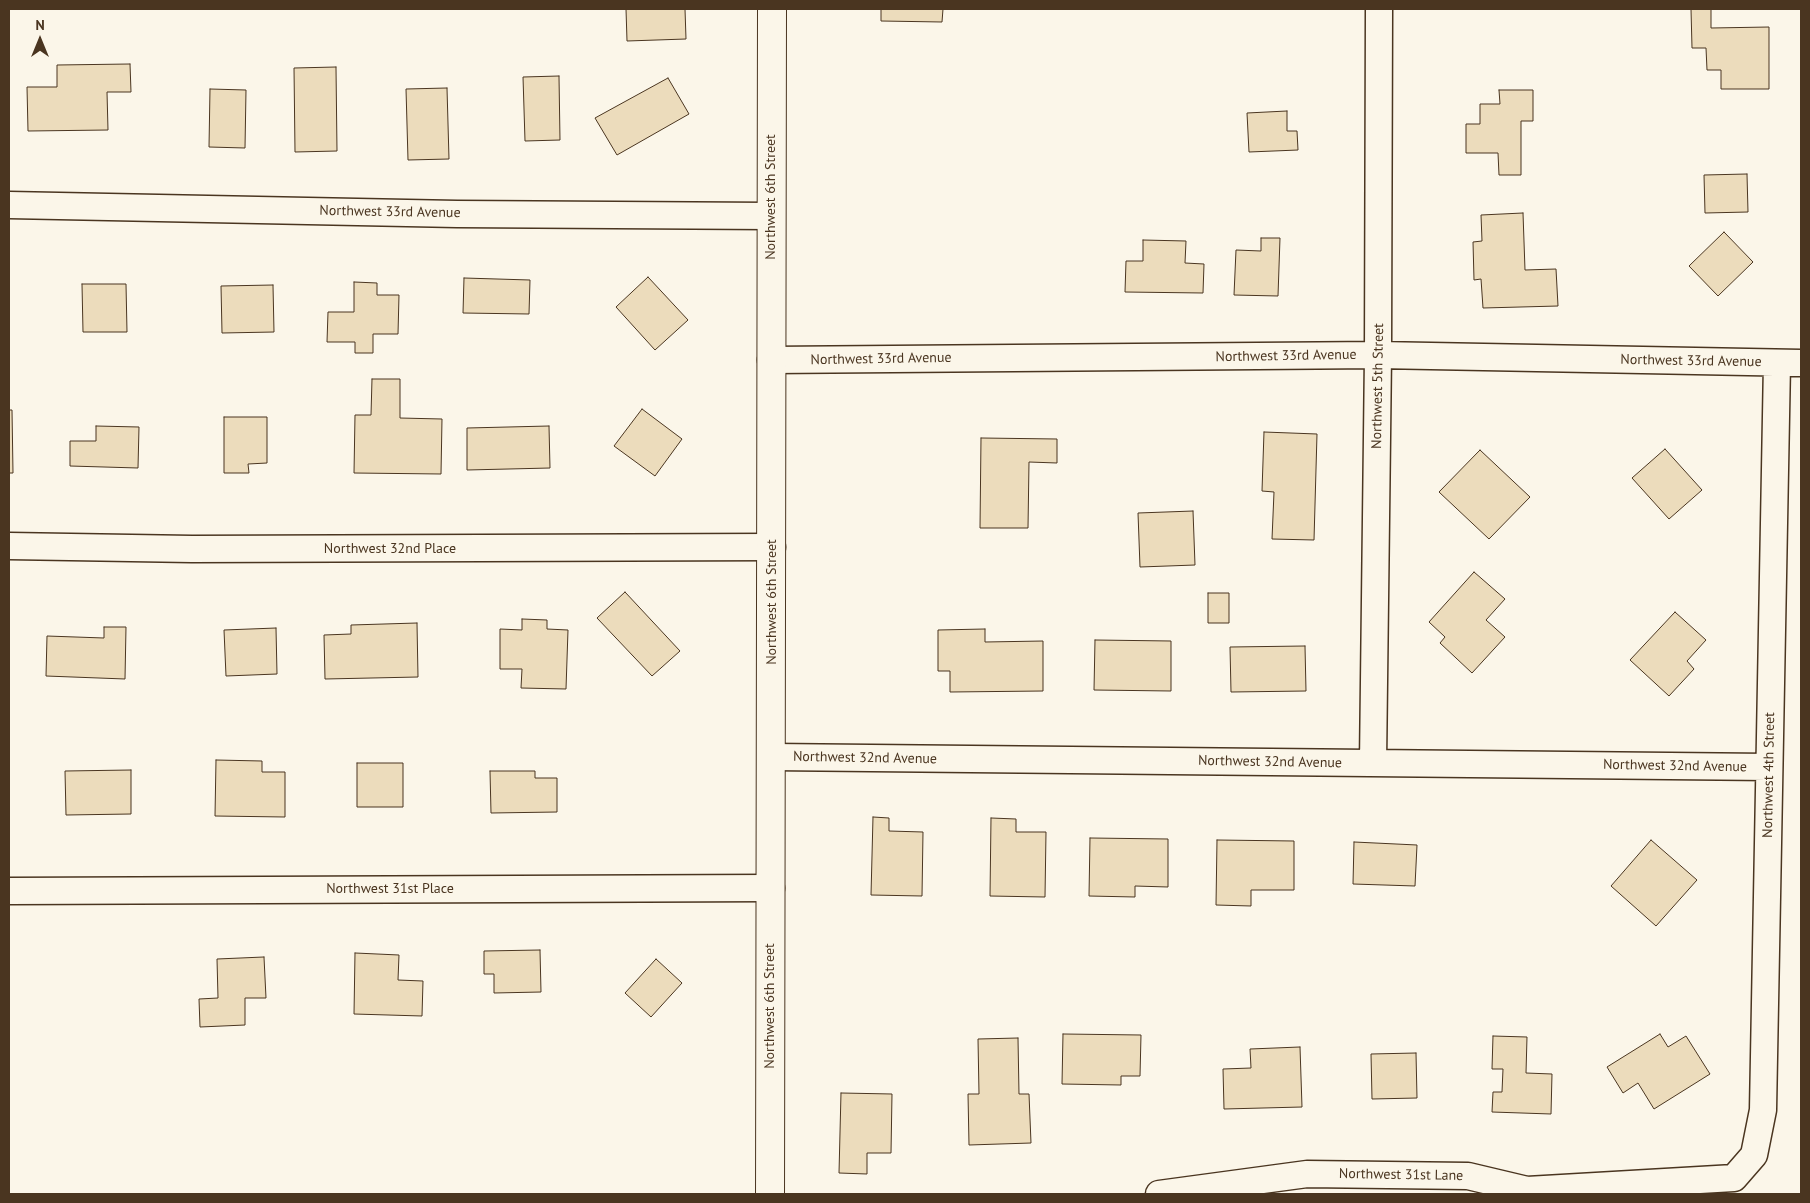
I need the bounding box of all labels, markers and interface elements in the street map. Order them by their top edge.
north arrow [15,15,65,65]
text: N [35,16,45,34]
street label: Northwest 6th Street [763,134,779,260]
street label: Northwest 33rd Avenue [319,202,461,222]
street label: Northwest 5th Street [1369,323,1387,449]
street label: Northwest 33rd Avenue [1215,346,1357,366]
street label: Northwest 33rd Avenue [810,349,952,369]
street label: Northwest 33rd Avenue [1620,351,1762,371]
street label: Northwest 6th Street [764,539,780,665]
street label: Northwest 32nd Place [324,541,456,557]
street label: Northwest 4th Street [1760,712,1778,838]
street label: Northwest 32nd Avenue [793,748,937,768]
street label: Northwest 32nd Avenue [1198,752,1342,772]
street label: Northwest 32nd Avenue [1603,756,1747,776]
street label: Northwest 31st Place [326,881,454,897]
street label: Northwest 6th Street [762,943,778,1069]
street label: Northwest 31st Lane [1339,1166,1463,1184]

